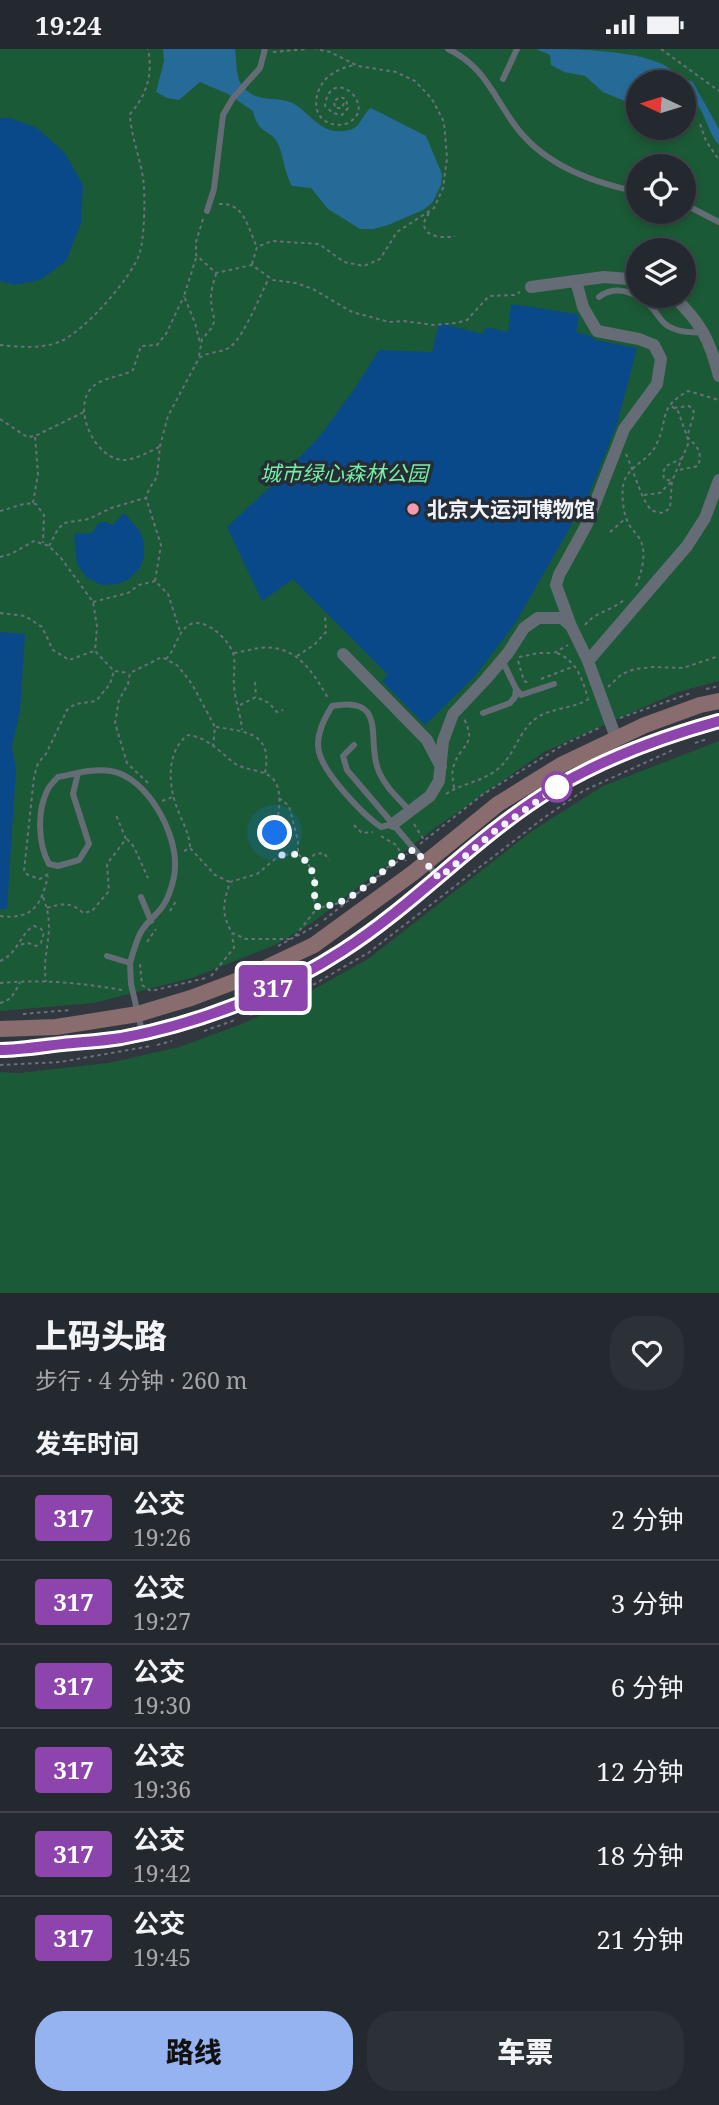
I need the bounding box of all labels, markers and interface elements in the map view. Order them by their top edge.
text: 19:24 [35,7,102,43]
north arrow [626,70,696,140]
map controls [626,70,696,308]
button: locate [626,154,696,224]
button: layers [626,238,696,308]
park label: 城市绿心森林公园 [260,459,431,487]
place label: 北京大运河博物馆 [427,495,595,523]
marker: 北京大运河博物馆 [405,501,421,517]
unlabelled marker [542,772,572,802]
your location [257,815,292,850]
line badge: 317 [233,965,313,1011]
text: 317 [253,971,293,1004]
text: 上码头路 [35,1313,167,1358]
button: heart [610,1316,684,1390]
text: 步行 · 4 分钟 · 260 m [35,1364,248,1396]
text: 发车时间 [35,1425,139,1461]
text: 公交 [133,1485,185,1521]
text: 317 [53,1501,94,1534]
text: 2 分钟 [611,1501,684,1537]
text: 19:26 [133,1521,191,1553]
text: 公交 [133,1569,185,1605]
text: 317 [53,1585,94,1618]
text: 3 分钟 [611,1585,684,1621]
text: 19:27 [133,1605,191,1637]
text: 公交 [133,1653,185,1689]
text: 317 [53,1669,94,1702]
text: 6 分钟 [611,1669,684,1705]
text: 19:30 [133,1689,191,1721]
text: 公交 [133,1737,185,1773]
text: 317 [53,1753,94,1786]
text: 12 分钟 [596,1753,684,1789]
text: 19:36 [133,1773,191,1805]
text: 公交 [133,1821,185,1857]
text: 317 [53,1837,94,1870]
text: 18 分钟 [596,1837,684,1873]
text: 19:42 [133,1857,191,1889]
text: 公交 [133,1905,185,1941]
text: 317 [53,1921,94,1954]
text: 21 分钟 [596,1921,684,1957]
text: 19:45 [133,1941,191,1973]
button: 路线 [35,2011,353,2091]
button: 车票 [367,2011,684,2091]

